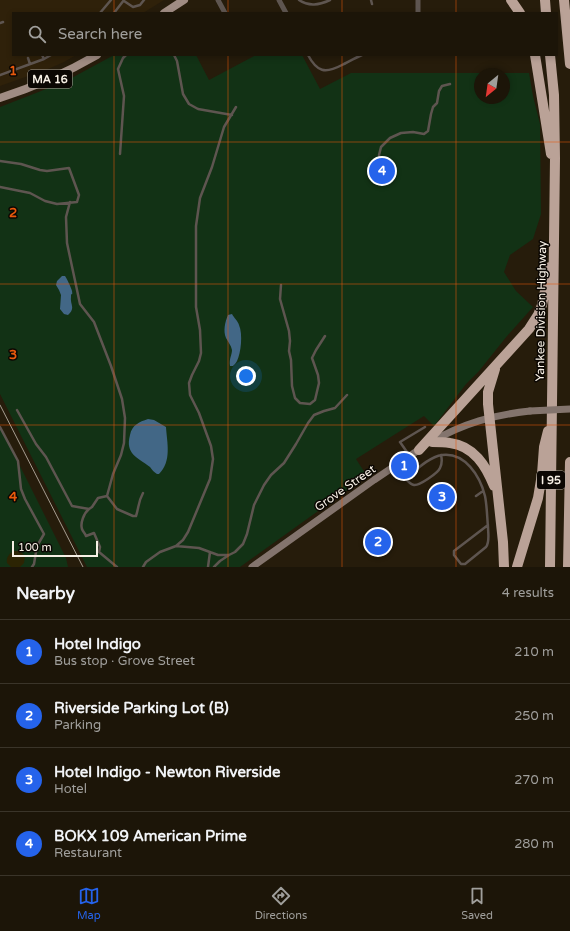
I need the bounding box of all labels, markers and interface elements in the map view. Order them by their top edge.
search box [12,12,558,56]
icon: search [26,23,48,45]
text: Search here [58,25,142,43]
text: 1 [9,63,17,79]
north arrow [474,68,510,104]
road number: MA 16 [28,70,72,88]
pin: 4 [369,156,395,186]
text: 2 [9,205,17,221]
street label: Yankee Division Highway [533,240,549,382]
text: 3 [9,347,17,363]
your location [236,366,256,386]
pin: 1 [391,451,417,481]
street label: Grove Street [312,462,379,514]
road number: I 95 [537,471,565,489]
pin: 3 [429,482,455,512]
text: 4 [9,489,18,505]
pin: 2 [365,527,391,557]
scale bar [12,539,98,558]
text: 100 m [18,541,52,554]
text: Nearby [16,583,75,604]
text: 4 results [502,585,554,601]
text: Hotel Indigo [54,635,141,653]
text: 1 [25,644,33,660]
text: 210 m [514,644,554,660]
text: Bus stop · Grove Street [54,653,195,669]
text: Riverside Parking Lot (B) [54,699,229,717]
text: 2 [25,708,33,724]
text: 250 m [514,708,554,724]
text: Parking [54,717,101,733]
text: Hotel Indigo - Newton Riverside [54,763,281,781]
text: 3 [25,772,33,788]
text: 270 m [514,772,554,788]
text: Hotel [54,781,87,797]
text: BOKX 109 American Prime [54,827,247,845]
text: 4 [25,836,33,852]
text: 280 m [514,836,554,852]
text: Restaurant [54,845,122,861]
tab: Map [77,885,101,922]
tab: Directions [255,885,307,922]
tab: Saved [461,885,493,922]

